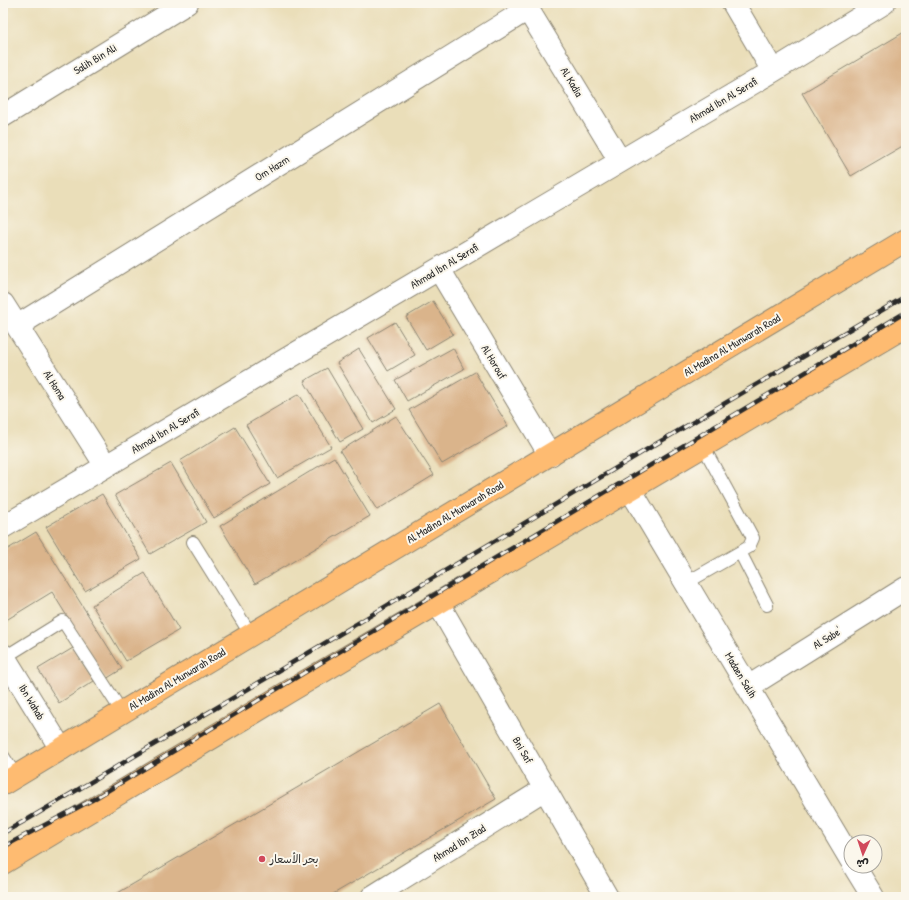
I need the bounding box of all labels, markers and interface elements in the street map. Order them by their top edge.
street label: Salih Bin Ali [71,41,119,77]
street label: Al Kadia [558,65,587,100]
street label: Ahmad Ibn Al Serafi [687,74,760,126]
street label: Om Hazm [252,152,292,184]
street label: Ahmad Ibn Al Serafi [408,240,481,292]
street label: Al Madina Al Munwarah Road [681,310,783,379]
street label: Al Horouf [478,342,510,382]
street label: Al Homa [41,368,70,403]
street label: Ahmad Ibn Al Serafi [129,405,202,457]
street label: Al Madina Al Munwarah Road [404,477,506,546]
street label: Al Sabe' [810,624,844,652]
street label: Al Madina Al Munwarah Road [126,644,228,713]
street label: Madaen Salih [722,650,760,701]
street label: Ibn Wahab [16,682,48,723]
street label: Bni Saf [510,734,536,766]
street label: Ahmad Ibn Ziad [430,821,489,865]
north arrow [843,834,883,874]
place label: بحر الأسعار [269,852,319,867]
marker: بحر الأسعار [257,854,267,864]
text: ش [856,857,869,871]

